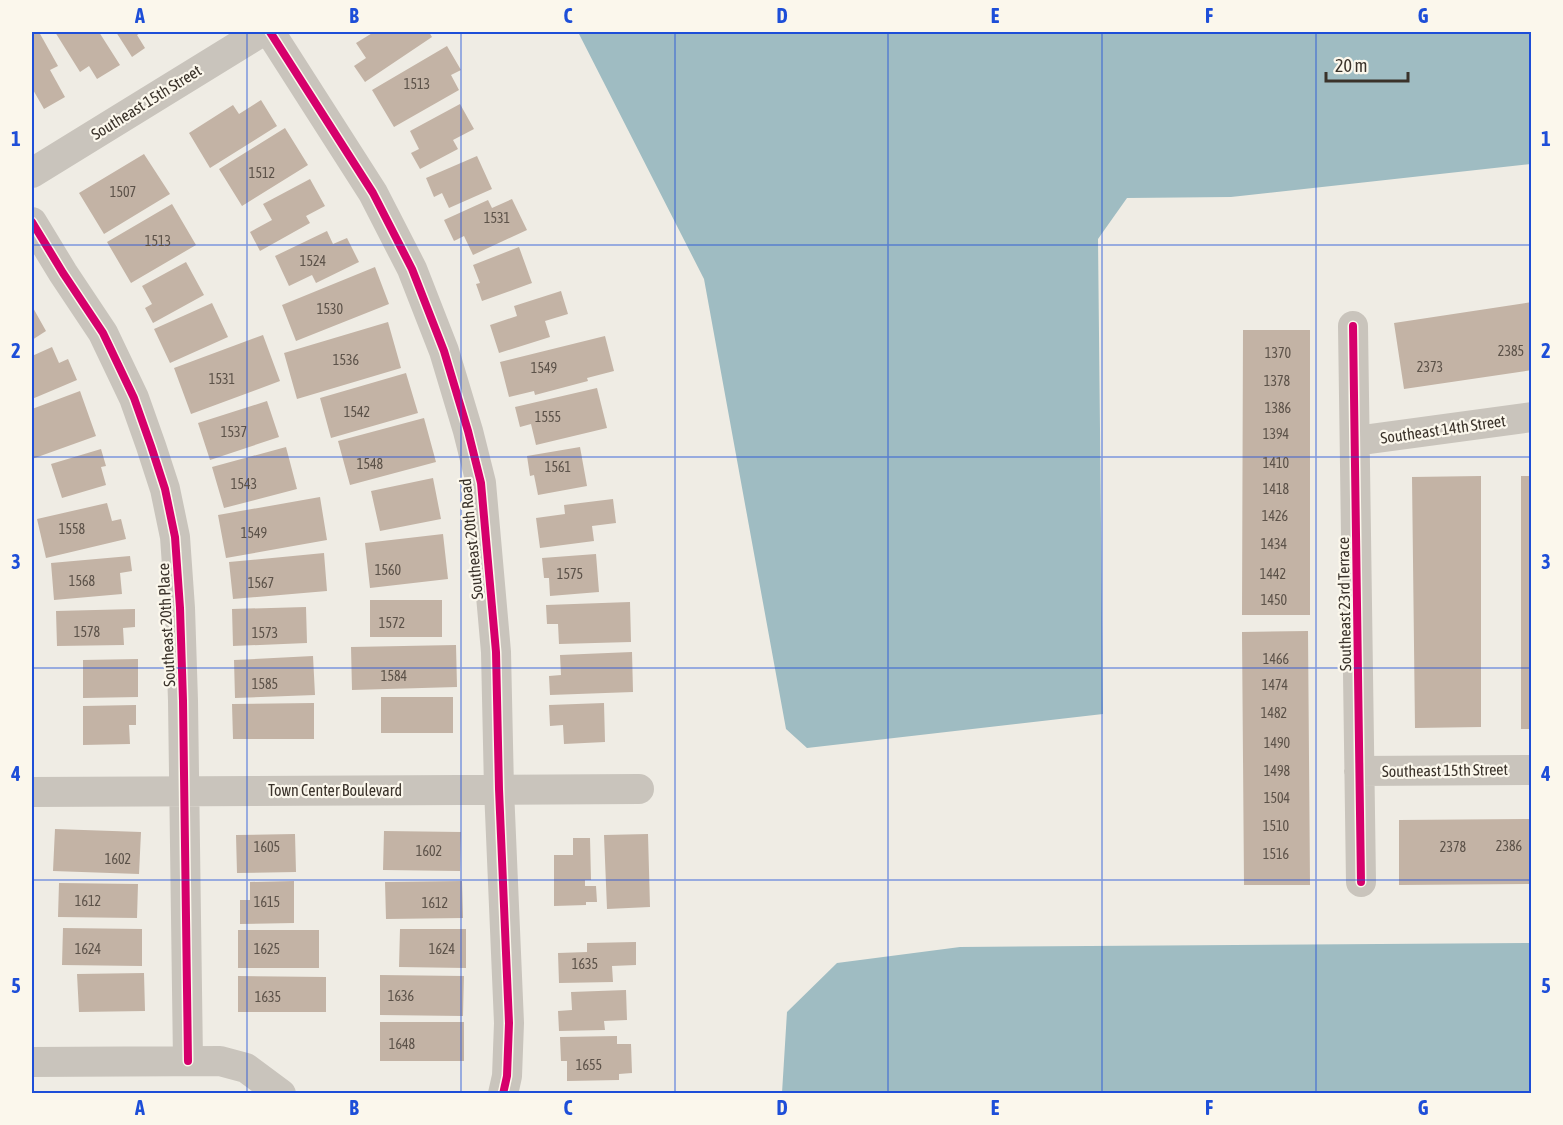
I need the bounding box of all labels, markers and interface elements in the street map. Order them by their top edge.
text: A [134,4,145,27]
text: B [349,4,359,27]
text: C [564,4,573,27]
text: D [776,4,788,27]
text: E [991,4,1000,27]
text: F [1205,4,1213,27]
text: G [1418,4,1429,27]
scale bar [1326,45,1408,83]
text: 20 m [1335,55,1367,76]
street label: Southeast 15th Street [88,61,205,143]
house number: 1513 [404,76,430,92]
text: 1 [11,127,21,150]
text: 1 [1541,127,1551,150]
house number: 1512 [249,165,275,181]
house number: 1507 [110,184,136,200]
house number: 1531 [484,210,510,226]
house number: 1513 [145,233,171,249]
house number: 1524 [300,253,327,269]
house number: 1530 [317,301,344,317]
text: 2 [11,339,21,362]
text: 2 [1541,339,1551,362]
house number: 2385 [1498,343,1524,359]
house number: 1370 [1265,345,1292,361]
house number: 1536 [333,352,360,368]
house number: 2373 [1417,359,1443,375]
house number: 1549 [531,360,557,376]
house number: 1531 [209,371,235,387]
house number: 1378 [1264,373,1291,389]
house number: 1386 [1265,400,1292,416]
house number: 1542 [344,404,370,420]
house number: 1555 [535,409,561,425]
street label: Southeast 14th Street [1379,411,1507,447]
house number: 1537 [221,424,247,440]
house number: 1394 [1263,426,1290,442]
house number: 1410 [1263,455,1290,471]
house number: 1548 [357,456,384,472]
house number: 1561 [545,459,571,475]
house number: 1543 [231,476,257,492]
street label: Southeast 20th Road [456,478,486,600]
house number: 1418 [1263,481,1290,497]
house number: 1426 [1262,508,1289,524]
house number: 1558 [59,521,86,537]
house number: 1549 [241,525,267,541]
house number: 1434 [1261,536,1288,552]
street label: Southeast 23rd Terrace [1334,537,1354,671]
text: 3 [11,550,21,573]
text: 3 [1541,550,1551,573]
house number: 1560 [375,562,402,578]
street label: Southeast 20th Place [154,563,178,687]
house number: 1575 [557,566,583,582]
house number: 1442 [1260,566,1286,582]
house number: 1568 [69,573,96,589]
house number: 1567 [248,575,274,591]
house number: 1450 [1261,592,1288,608]
house number: 1572 [379,615,405,631]
house number: 1578 [74,624,101,640]
house number: 1573 [252,625,278,641]
house number: 1466 [1263,651,1290,667]
house number: 1584 [381,668,408,684]
house number: 1585 [252,676,278,692]
house number: 1474 [1262,677,1289,693]
house number: 1482 [1261,705,1287,721]
house number: 1490 [1264,735,1291,751]
street label: Southeast 15th Street [1382,760,1509,780]
text: 4 [10,762,21,785]
text: 4 [1540,762,1551,785]
house number: 1498 [1264,763,1291,779]
street label: Town Center Boulevard [268,781,402,799]
house number: 1504 [1264,790,1291,806]
house number: 1510 [1263,818,1290,834]
house number: 2386 [1496,838,1523,854]
house number: 1605 [254,839,280,855]
house number: 2378 [1440,839,1467,855]
house number: 1602 [416,843,442,859]
house number: 1516 [1263,846,1290,862]
house number: 1602 [105,851,131,867]
house number: 1612 [75,893,101,909]
house number: 1615 [254,894,280,910]
house number: 1612 [422,895,448,911]
house number: 1624 [75,941,102,957]
house number: 1625 [254,941,280,957]
house number: 1624 [429,941,456,957]
house number: 1635 [572,956,598,972]
text: 5 [11,974,21,997]
text: 5 [1541,974,1551,997]
house number: 1636 [388,988,415,1004]
house number: 1635 [255,989,281,1005]
house number: 1648 [389,1036,416,1052]
house number: 1655 [576,1057,602,1073]
text: A [134,1096,145,1119]
text: B [349,1096,359,1119]
text: C [564,1096,573,1119]
text: D [776,1096,788,1119]
text: E [991,1096,1000,1119]
text: F [1205,1096,1213,1119]
text: G [1418,1096,1429,1119]

